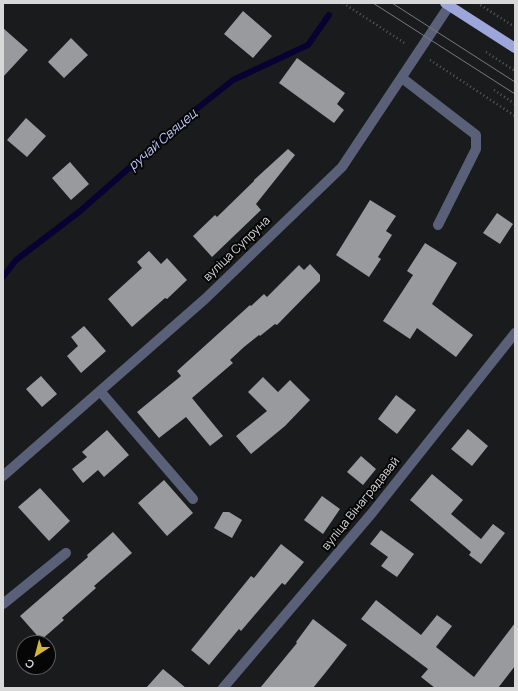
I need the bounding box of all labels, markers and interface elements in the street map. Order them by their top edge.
water label: ручай Свяцец [126,106,200,174]
street label: вуліца Супруна [201,213,273,285]
street label: вуліца Вінаградавай [319,454,403,554]
north arrow [16,635,56,675]
text: С [22,656,37,673]

